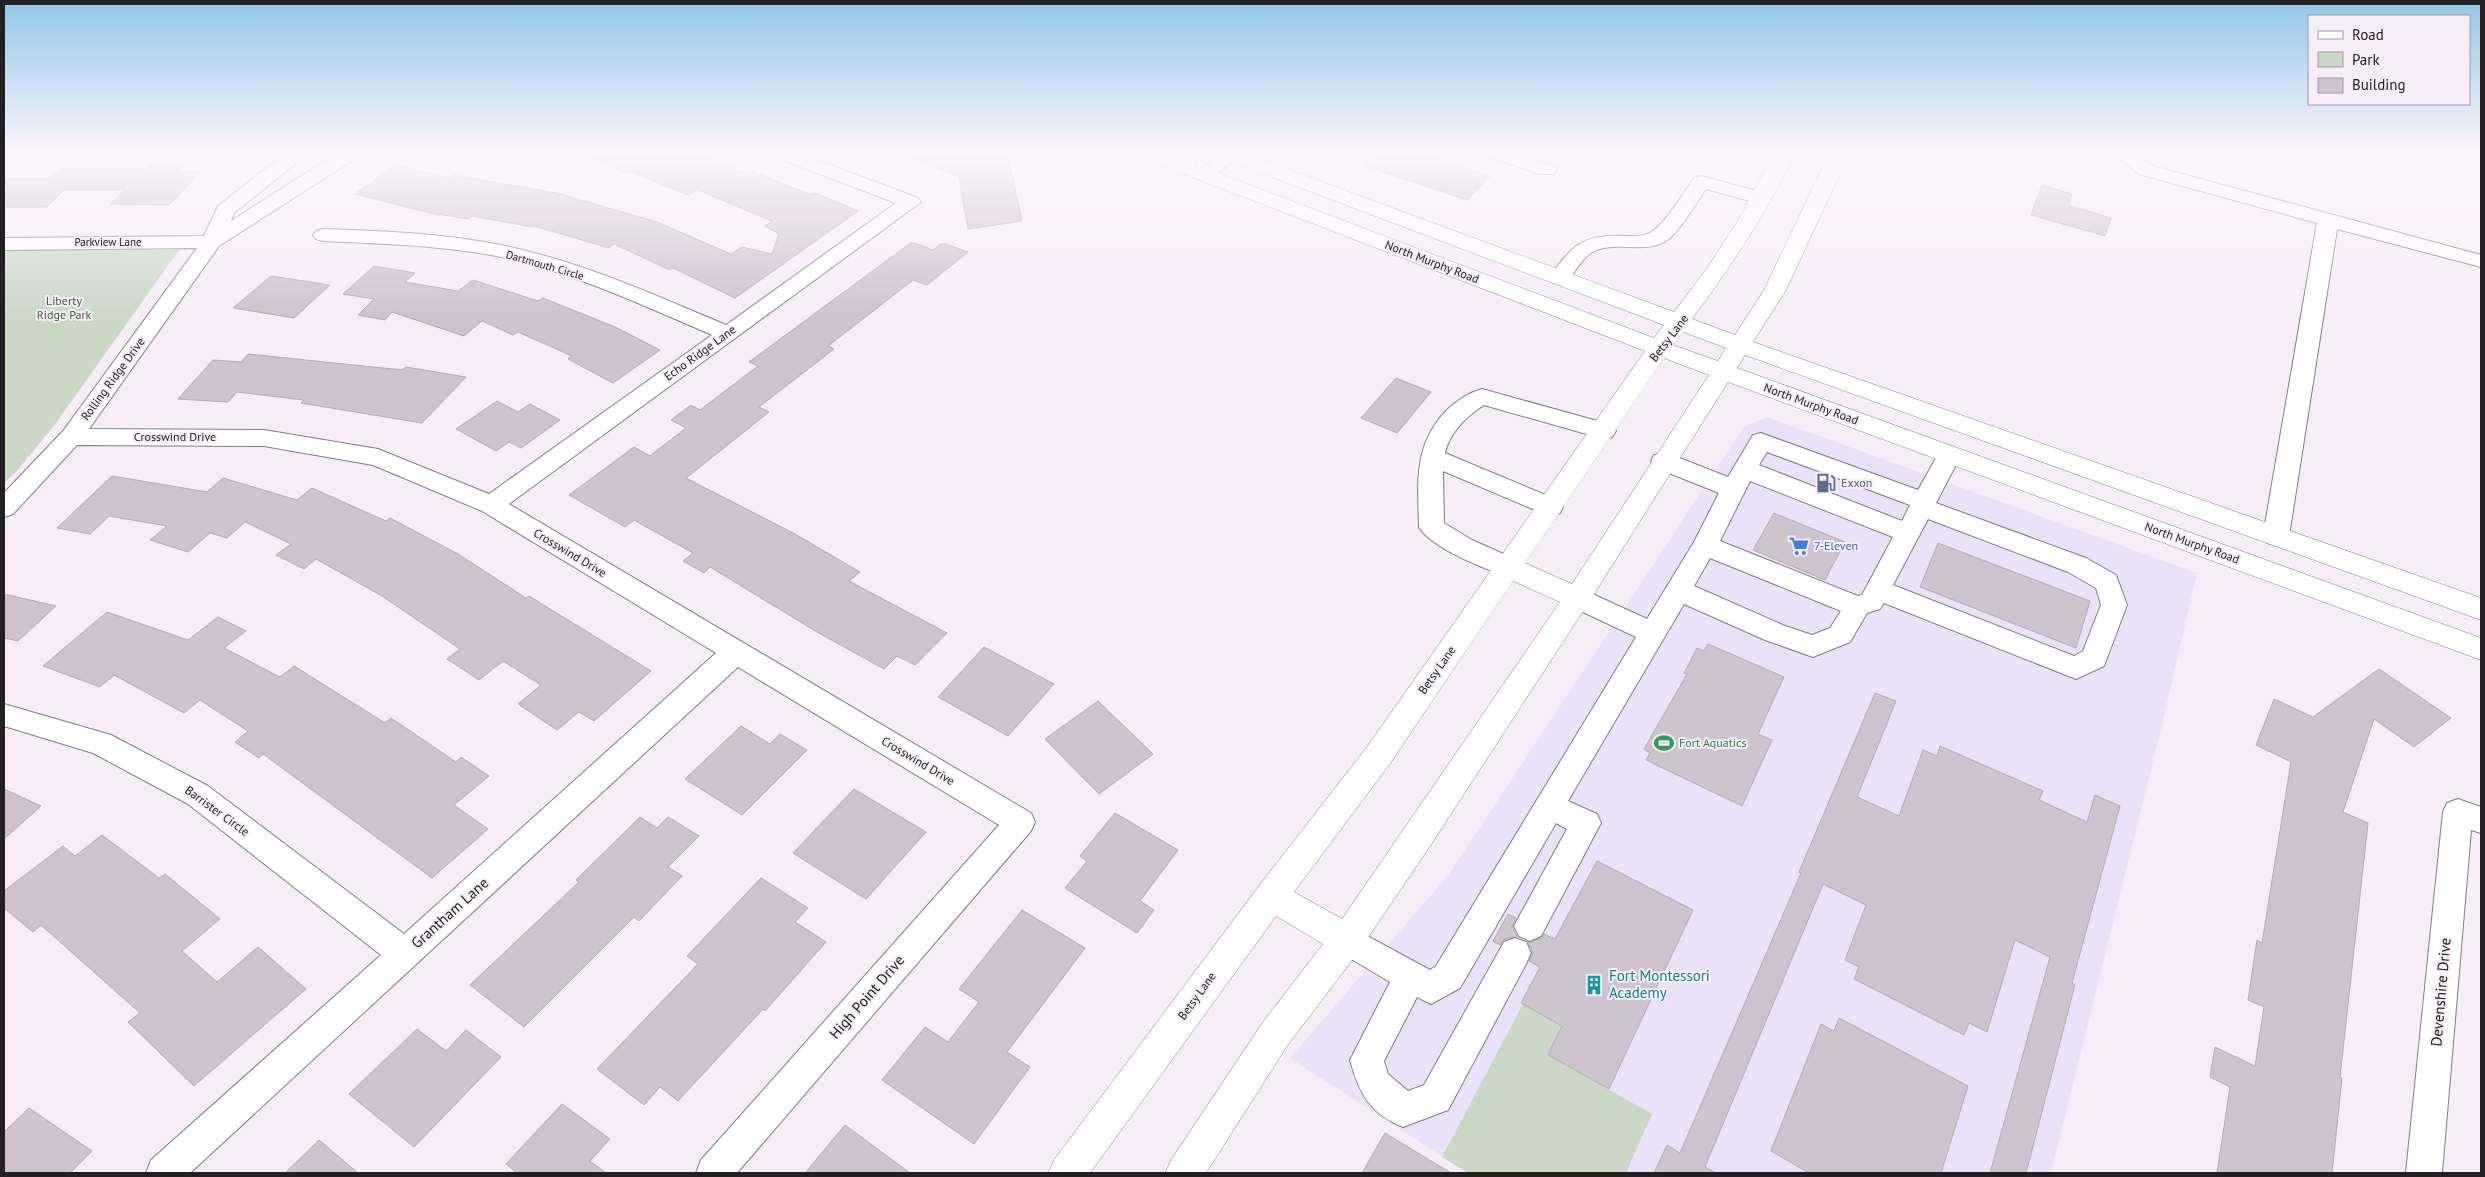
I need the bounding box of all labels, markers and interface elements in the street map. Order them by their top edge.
legend [2308,15,2470,105]
text: Road [2352,25,2384,44]
text: Park [2352,50,2380,69]
text: Building [2352,75,2406,94]
street label: Parkview Lane [74,235,142,249]
street label: North Murphy Road [1383,237,1481,286]
street label: Dartmouth Circle [504,247,586,283]
park label: Liberty Ridge Park [37,293,92,322]
street label: Betsy Lane [1646,311,1691,364]
street label: Echo Ridge Lane [661,321,739,384]
street label: Rolling Ridge Drive [77,334,148,423]
street label: North Murphy Road [1762,379,1861,428]
street label: Crosswind Drive [134,429,216,444]
fuel station icon: Exxon [1815,472,1837,494]
place label: Exxon [1841,475,1872,490]
street label: North Murphy Road [2143,518,2242,567]
street label: Crosswind Drive [531,525,609,580]
supermarket icon: 7-Eleven [1788,535,1810,557]
place label: 7-Eleven [1814,538,1858,553]
street label: Betsy Lane [1415,643,1459,697]
sports icon: Fort Aquatics [1653,732,1675,754]
street label: Crosswind Drive [879,733,957,788]
place label: Fort Aquatics [1679,735,1746,750]
street label: Barrister Circle [182,782,252,839]
street label: Grantham Lane [407,873,492,952]
street label: Devenshire Drive [2426,937,2455,1047]
street label: High Point Drive [825,951,908,1043]
place label: Fort Montessori Academy [1609,966,1710,1002]
street label: Betsy Lane [1174,969,1219,1022]
building icon: Fort Montessori Academy [1583,974,1605,996]

